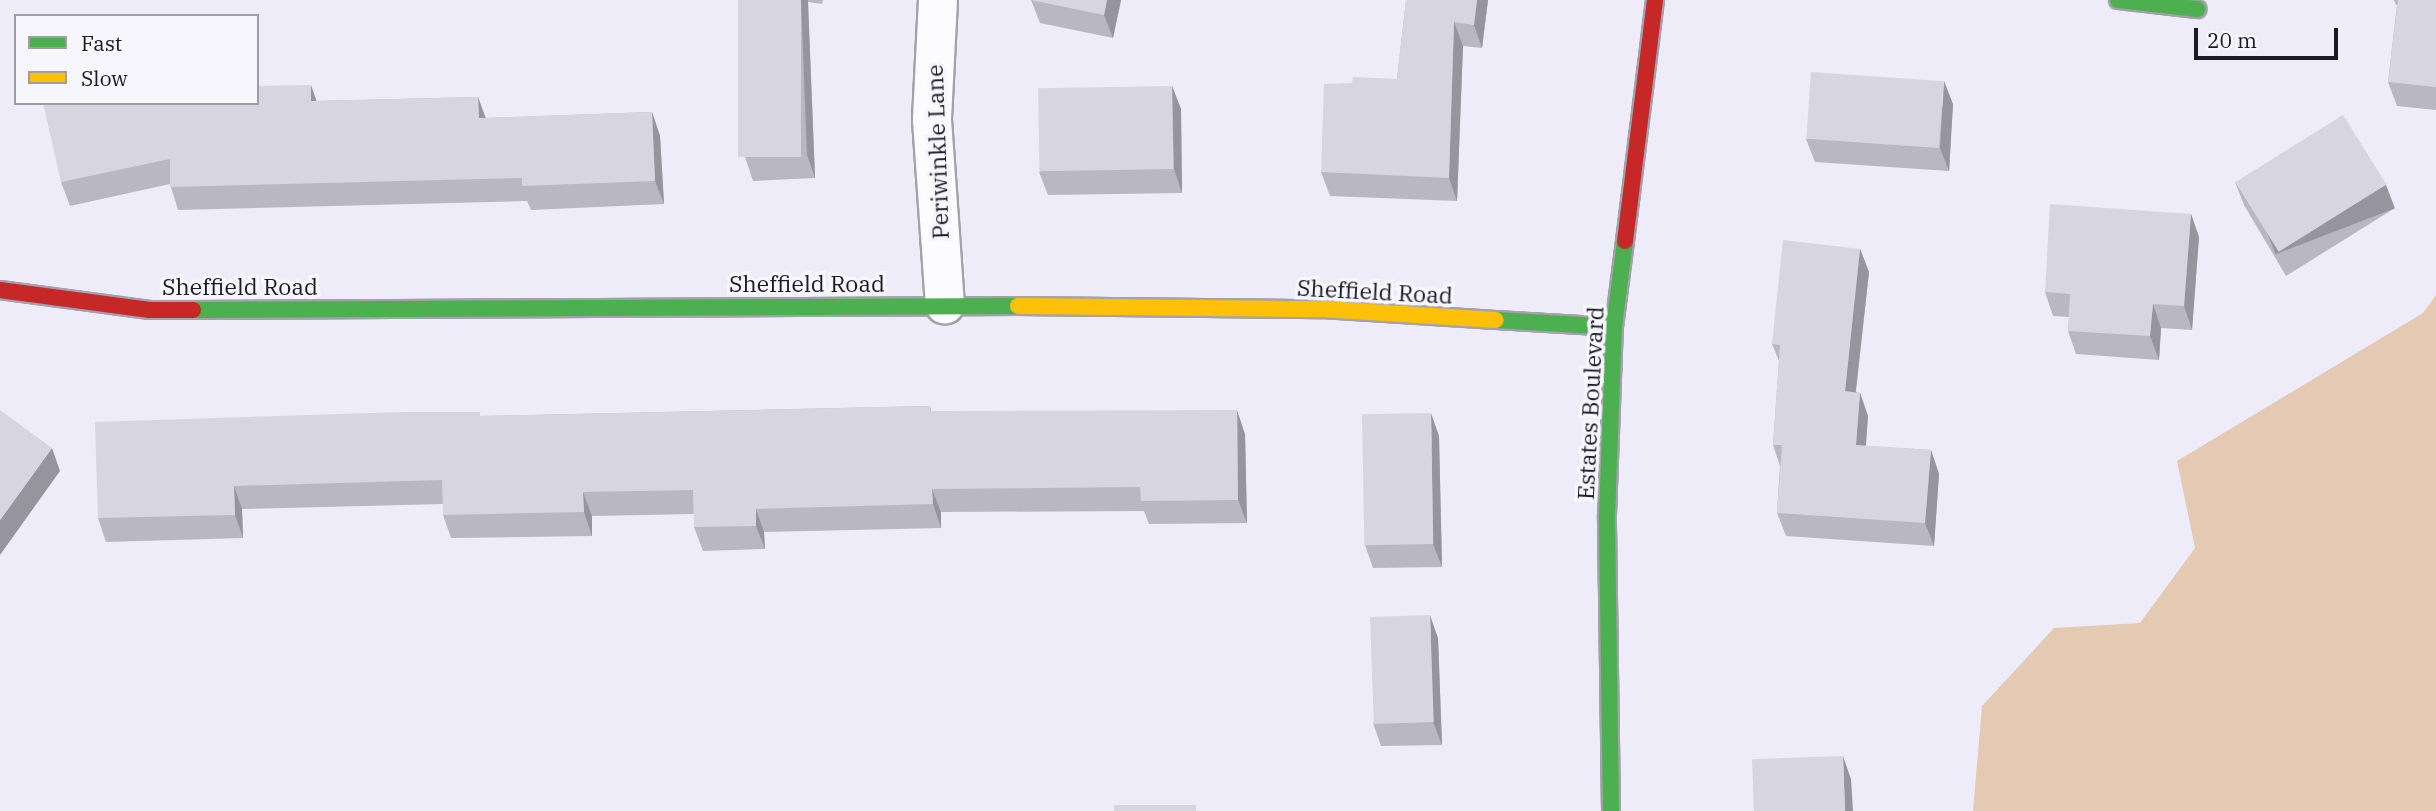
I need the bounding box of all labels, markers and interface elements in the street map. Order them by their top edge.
legend [14,14,259,105]
scale bar [2198,14,2342,58]
text: 20 m [2207,26,2257,54]
text: Fast [81,29,122,57]
text: Slow [81,64,128,92]
street label: Periwinkle Lane [920,64,954,240]
street label: Sheffield Road [729,269,885,297]
street label: Sheffield Road [162,272,318,300]
street label: Sheffield Road [1296,273,1454,309]
street label: Estates Boulevard [1571,306,1609,500]

